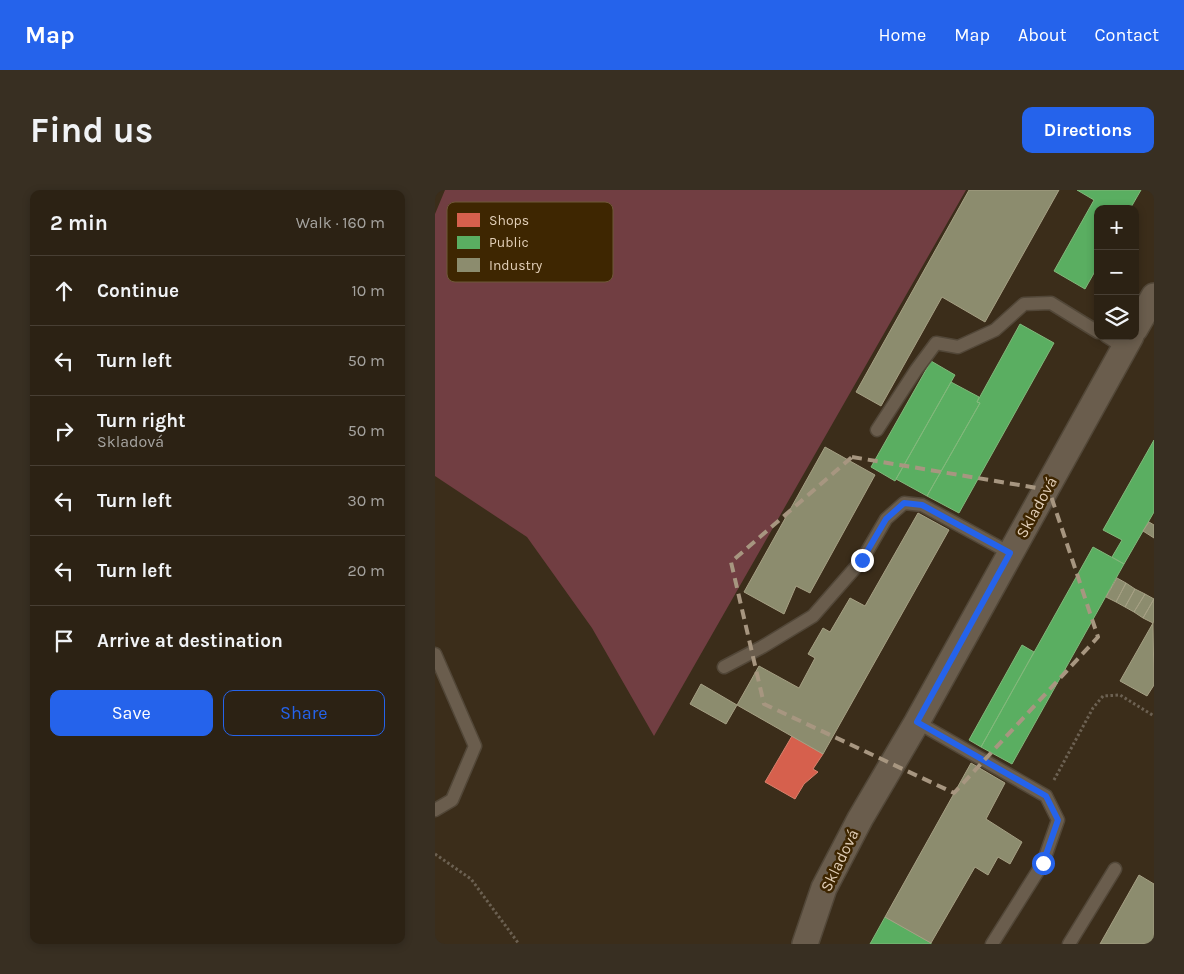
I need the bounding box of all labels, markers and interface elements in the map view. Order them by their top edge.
text: Map [25,21,75,49]
text: Home [878,24,926,46]
text: Map [954,24,990,46]
text: About [1018,24,1067,46]
text: Contact [1095,24,1159,46]
button: Directions [1022,107,1154,153]
text: Find us [30,110,153,151]
legend [447,202,613,282]
map controls [1094,205,1139,340]
button: + [1094,205,1139,250]
text: 2 min [50,211,108,235]
text: Shops [489,212,529,229]
text: Walk · 160 m [296,213,385,232]
text: Public [489,234,529,251]
button: − [1094,250,1139,295]
text: Industry [489,257,543,274]
icon: ahead [50,277,78,305]
text: Continue [97,280,179,302]
text: 10 m [351,281,385,300]
button: layers [1094,295,1139,340]
icon: left [50,347,78,375]
text: Turn left [97,350,172,372]
text: 50 m [348,351,385,370]
text: Turn right [97,410,186,432]
icon: right [50,417,78,445]
text: 50 m [348,421,385,440]
text: Skladová [97,432,164,451]
street label: Skladová [1012,473,1061,541]
icon: left [50,487,78,515]
text: Turn left [97,490,172,512]
text: 30 m [347,491,385,510]
route end [851,549,874,572]
icon: left [50,557,78,585]
text: Turn left [97,560,172,582]
text: 20 m [347,561,385,580]
icon: arrive [50,627,78,655]
text: Arrive at destination [97,630,283,652]
button: Save [50,690,213,736]
button: Share [223,690,385,736]
street label: Skladová [816,826,863,895]
route start [1032,852,1055,875]

